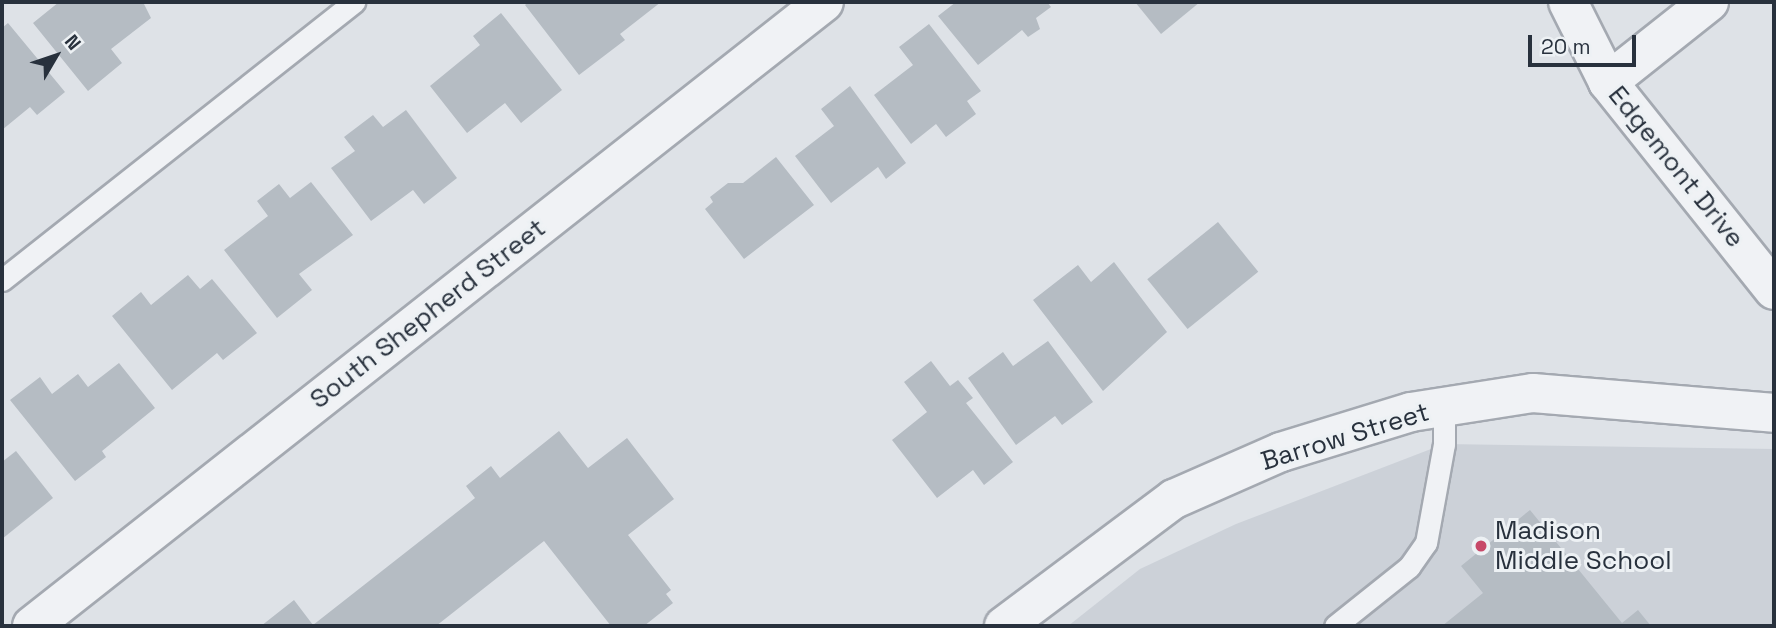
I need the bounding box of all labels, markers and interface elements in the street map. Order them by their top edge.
north arrow [21,21,91,91]
scale bar [1531,21,1640,65]
text: N [59,30,86,55]
text: 20 m [1541,33,1591,60]
street label: Edgemont Drive [1601,80,1751,254]
street label: South Shepherd Street [304,212,552,416]
street label: Barrow Street [1257,397,1433,477]
place label: Madison Middle School [1495,515,1672,576]
marker: Madison Middle School [1473,538,1489,554]

